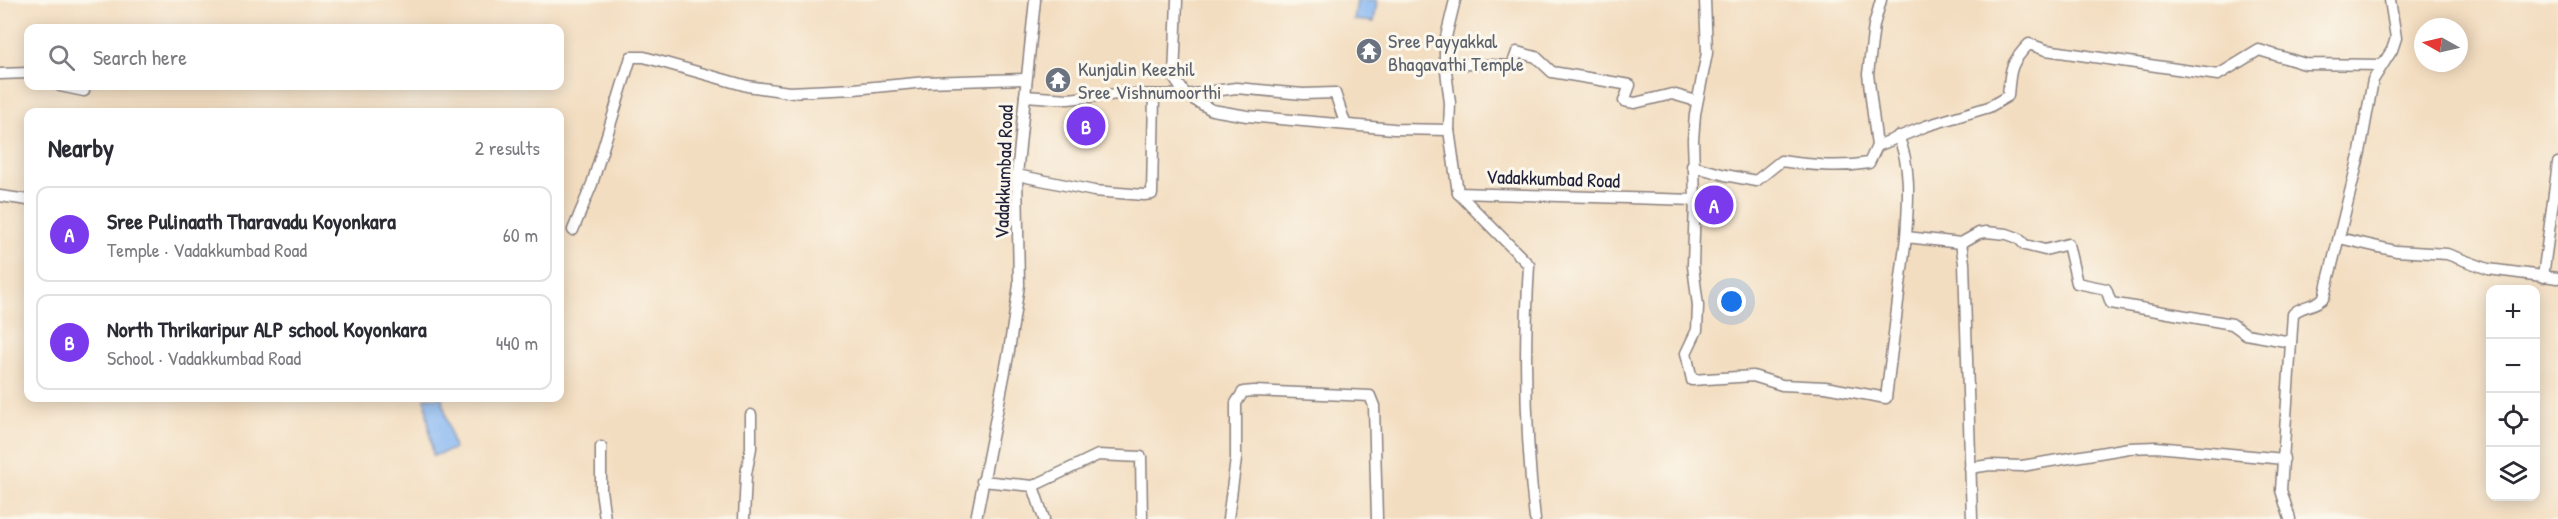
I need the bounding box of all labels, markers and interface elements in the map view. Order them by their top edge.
north arrow [2414,18,2468,72]
search box [24,24,564,90]
place label: Sree Payyakkal Bhagavathi Temple [1388,27,1524,77]
temple icon: Sree Payyakkal Bhagavathi Temple [1354,36,1384,66]
icon: search [45,41,78,74]
text: Search here [93,42,187,72]
place label: Kunjalin Keezhil Sree Vishnumoorthi [1078,55,1221,105]
temple icon: Kunjalin Keezhil Sree Vishnumoorthi [1043,65,1073,95]
street label: Vadakkumbad Road [987,104,1019,240]
pin: B [1066,104,1106,148]
text: Nearby [48,130,114,165]
text: 2 results [475,134,540,161]
street label: Vadakkumbad Road [1485,162,1621,194]
pin: A [1694,182,1734,228]
text: Sree Pulinaath Tharavadu Koyonkara [107,206,396,236]
text: A [65,221,74,248]
text: 60 m [503,221,538,248]
text: Temple · Vadakkumbad Road [107,236,307,263]
map controls [2486,285,2540,501]
button: + [2486,285,2540,339]
your location [1717,287,1746,316]
text: North Thrikaripur ALP school Koyonkara [107,314,427,344]
text: B [64,329,75,356]
text: 440 m [496,329,538,356]
button: − [2486,339,2540,393]
text: School · Vadakkumbad Road [107,344,301,371]
button: locate [2486,393,2540,447]
button: layers [2486,447,2540,501]

